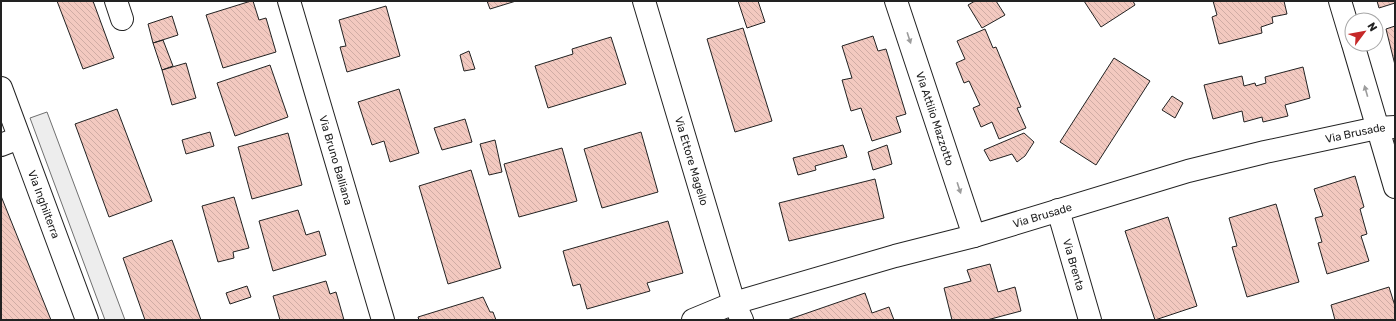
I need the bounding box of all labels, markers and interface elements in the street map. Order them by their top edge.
north arrow [1344,12,1384,52]
text: N [1364,20,1380,34]
one-way arrow [907,32,913,44]
street label: Via Attilio Mazzotto [913,70,956,168]
one-way arrow [1363,84,1369,97]
street label: Via Bruno Balliana [316,114,355,207]
street label: Via Ettore Magello [672,115,711,207]
street label: Via Brusade [1324,122,1386,146]
street label: Via Inghilterra [25,169,62,240]
one-way arrow [956,182,962,194]
street label: Via Brusade [1011,201,1074,231]
street label: Via Brenta [1060,238,1087,292]

